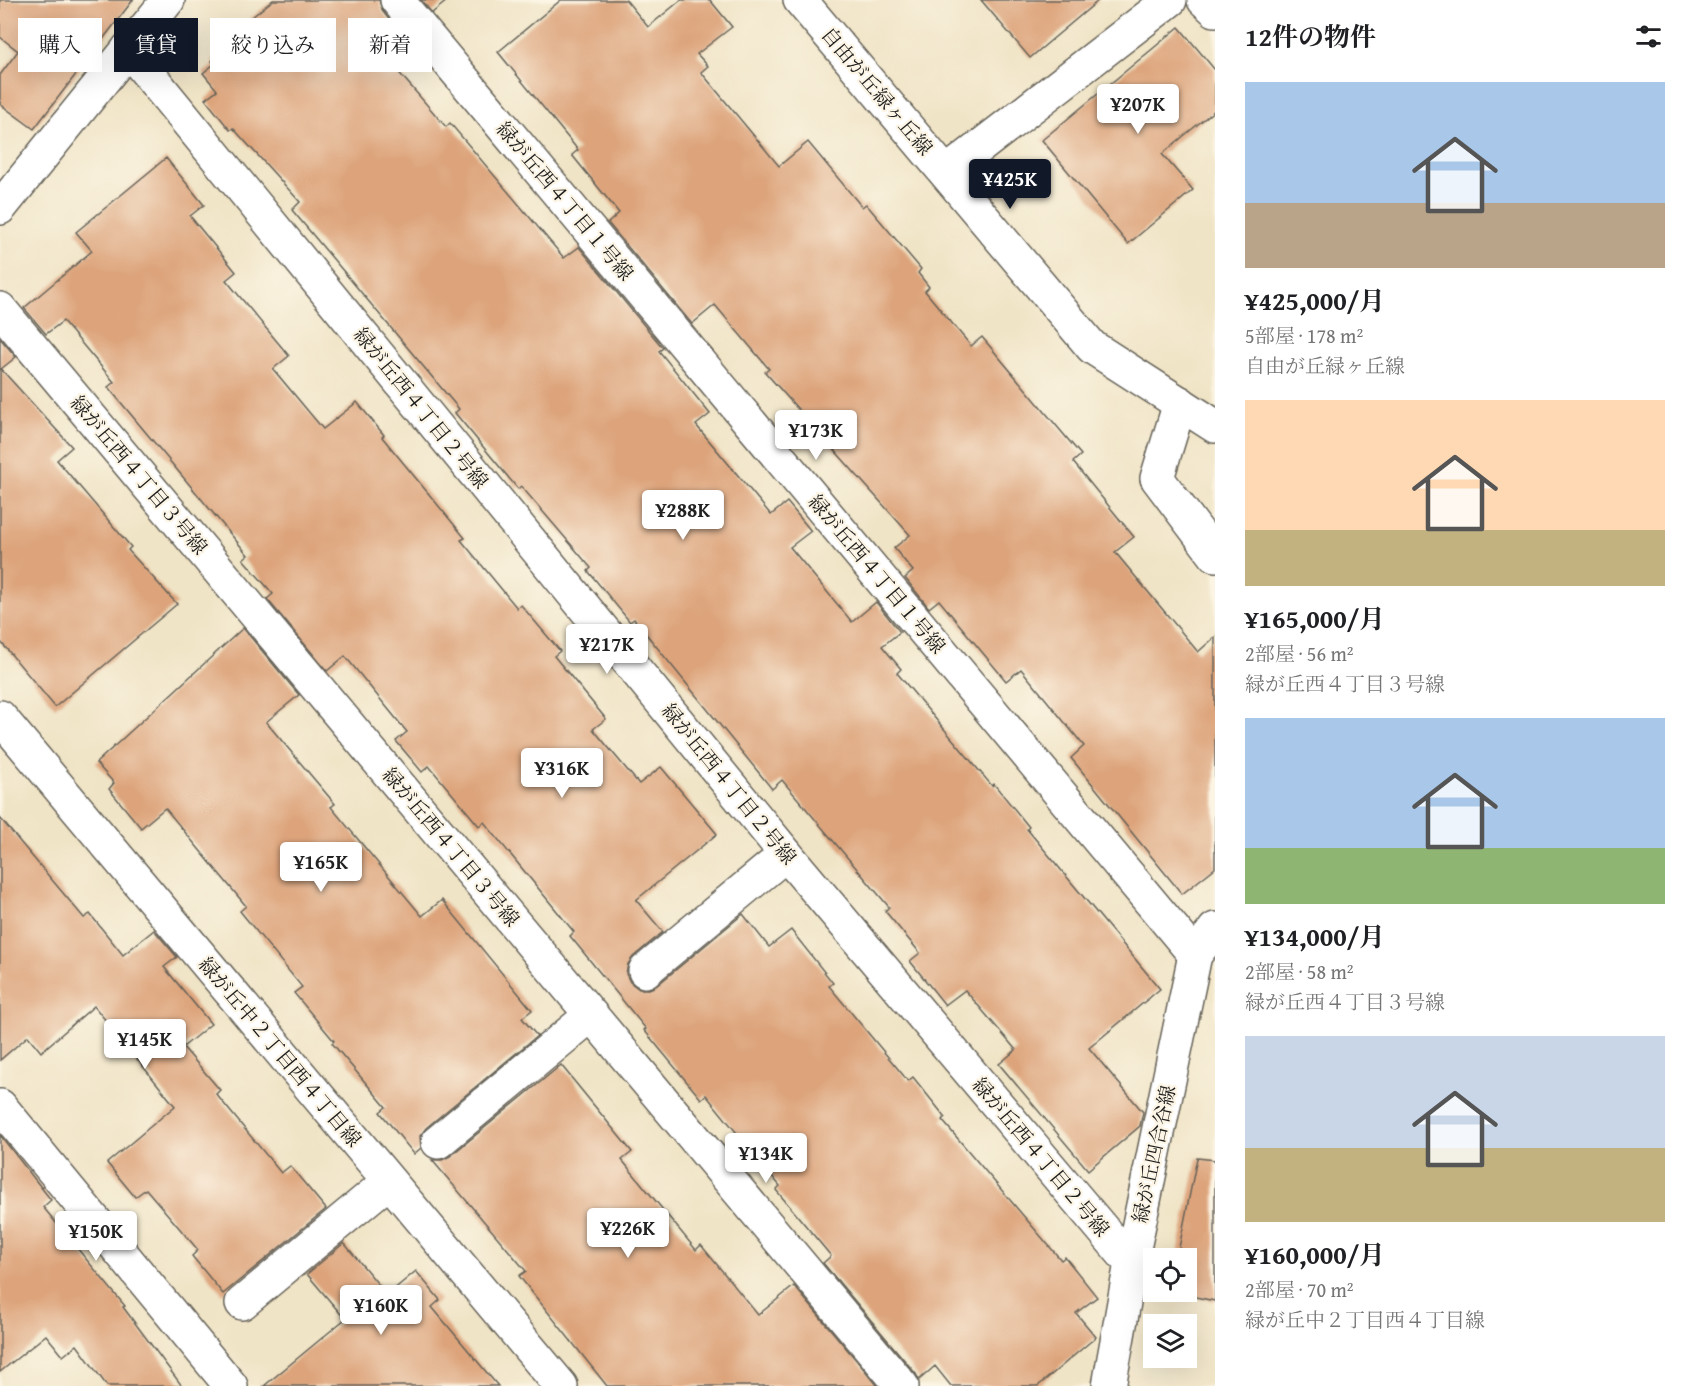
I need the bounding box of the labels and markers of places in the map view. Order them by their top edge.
pin: ¥207K [1096,84,1180,135]
pin: ¥425K [968,159,1052,210]
pin: ¥173K [774,410,858,461]
pin: ¥288K [641,490,725,541]
pin: ¥217K [565,624,649,675]
pin: ¥316K [520,748,604,799]
pin: ¥165K [279,842,363,893]
pin: ¥145K [103,1019,187,1070]
pin: ¥134K [724,1133,808,1184]
pin: ¥226K [586,1208,670,1259]
pin: ¥150K [54,1211,138,1262]
pin: ¥160K [339,1285,423,1336]

